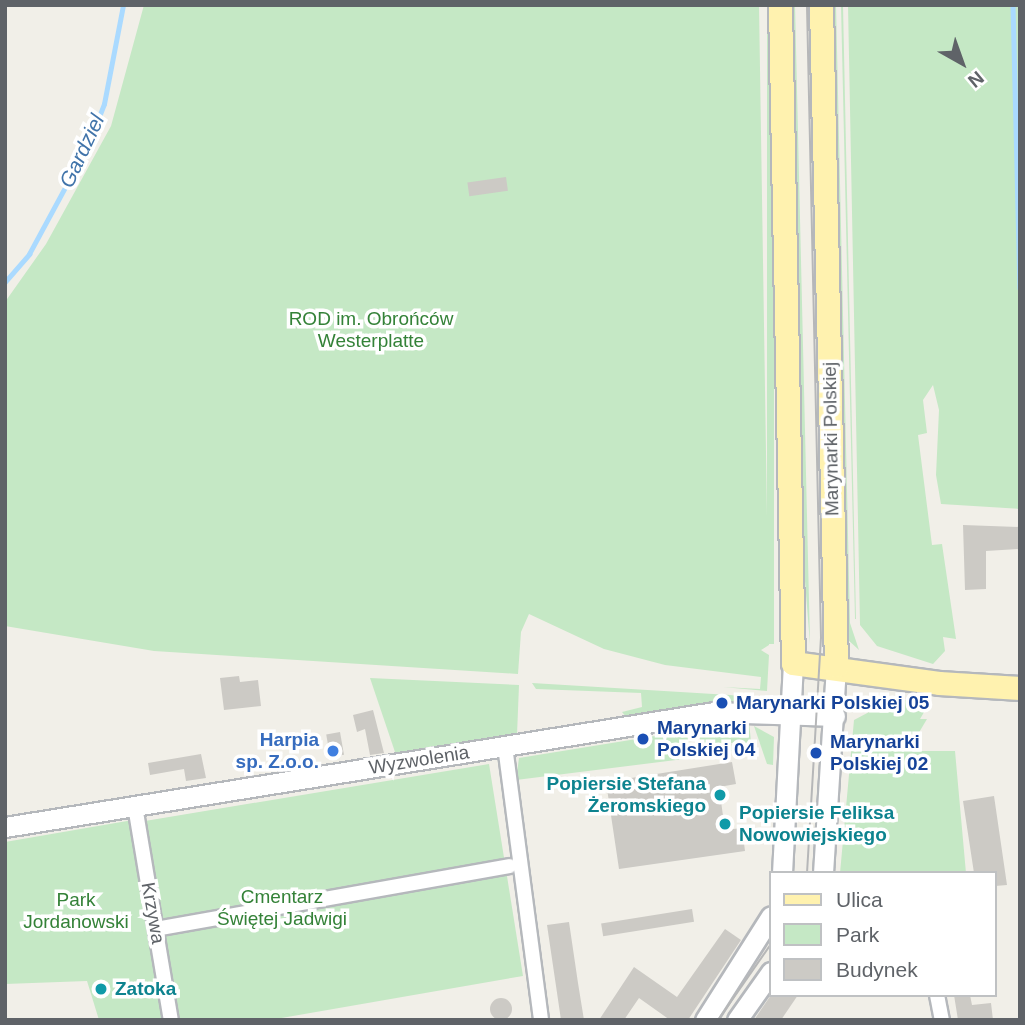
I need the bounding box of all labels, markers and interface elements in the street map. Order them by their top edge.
north arrow [927,28,997,98]
text: N [964,67,988,92]
water label: Gardziel [54,110,110,192]
park label: ROD im. Obrońców Westerplatte [289,308,453,352]
street label: Marynarki Polskiej [818,362,844,516]
place label: Marynarki Polskiej 05 [736,692,929,714]
marker: Marynarki Polskiej 05 [714,695,730,711]
place label: Marynarki Polskiej 04 [657,717,755,761]
place label: Harpia sp. Z.o.o. [236,729,319,773]
marker: Marynarki Polskiej 04 [635,731,651,747]
place label: Marynarki Polskiej 02 [830,731,928,775]
street label: Wyzwolenia [367,741,471,779]
marker: Harpia sp. Z.o.o. [325,743,341,759]
marker: Marynarki Polskiej 02 [808,745,824,761]
place label: Popiersie Stefana Żeromskiego [547,773,706,817]
marker: Popiersie Stefana Żeromskiego [712,787,728,803]
place label: Popiersie Feliksa Nowowiejskiego [739,802,894,846]
marker: Popiersie Feliksa Nowowiejskiego [717,816,733,832]
legend [769,871,997,997]
street label: Krzywa [136,880,170,946]
park label: Cmentarz Świętej Jadwigi [217,886,347,930]
text: Ulica [836,888,883,911]
park label: Park Jordanowski [23,889,129,933]
text: Park [836,923,879,946]
text: Budynek [836,958,918,981]
place label: Zatoka [115,978,176,1000]
marker: Zatoka [93,981,109,997]

